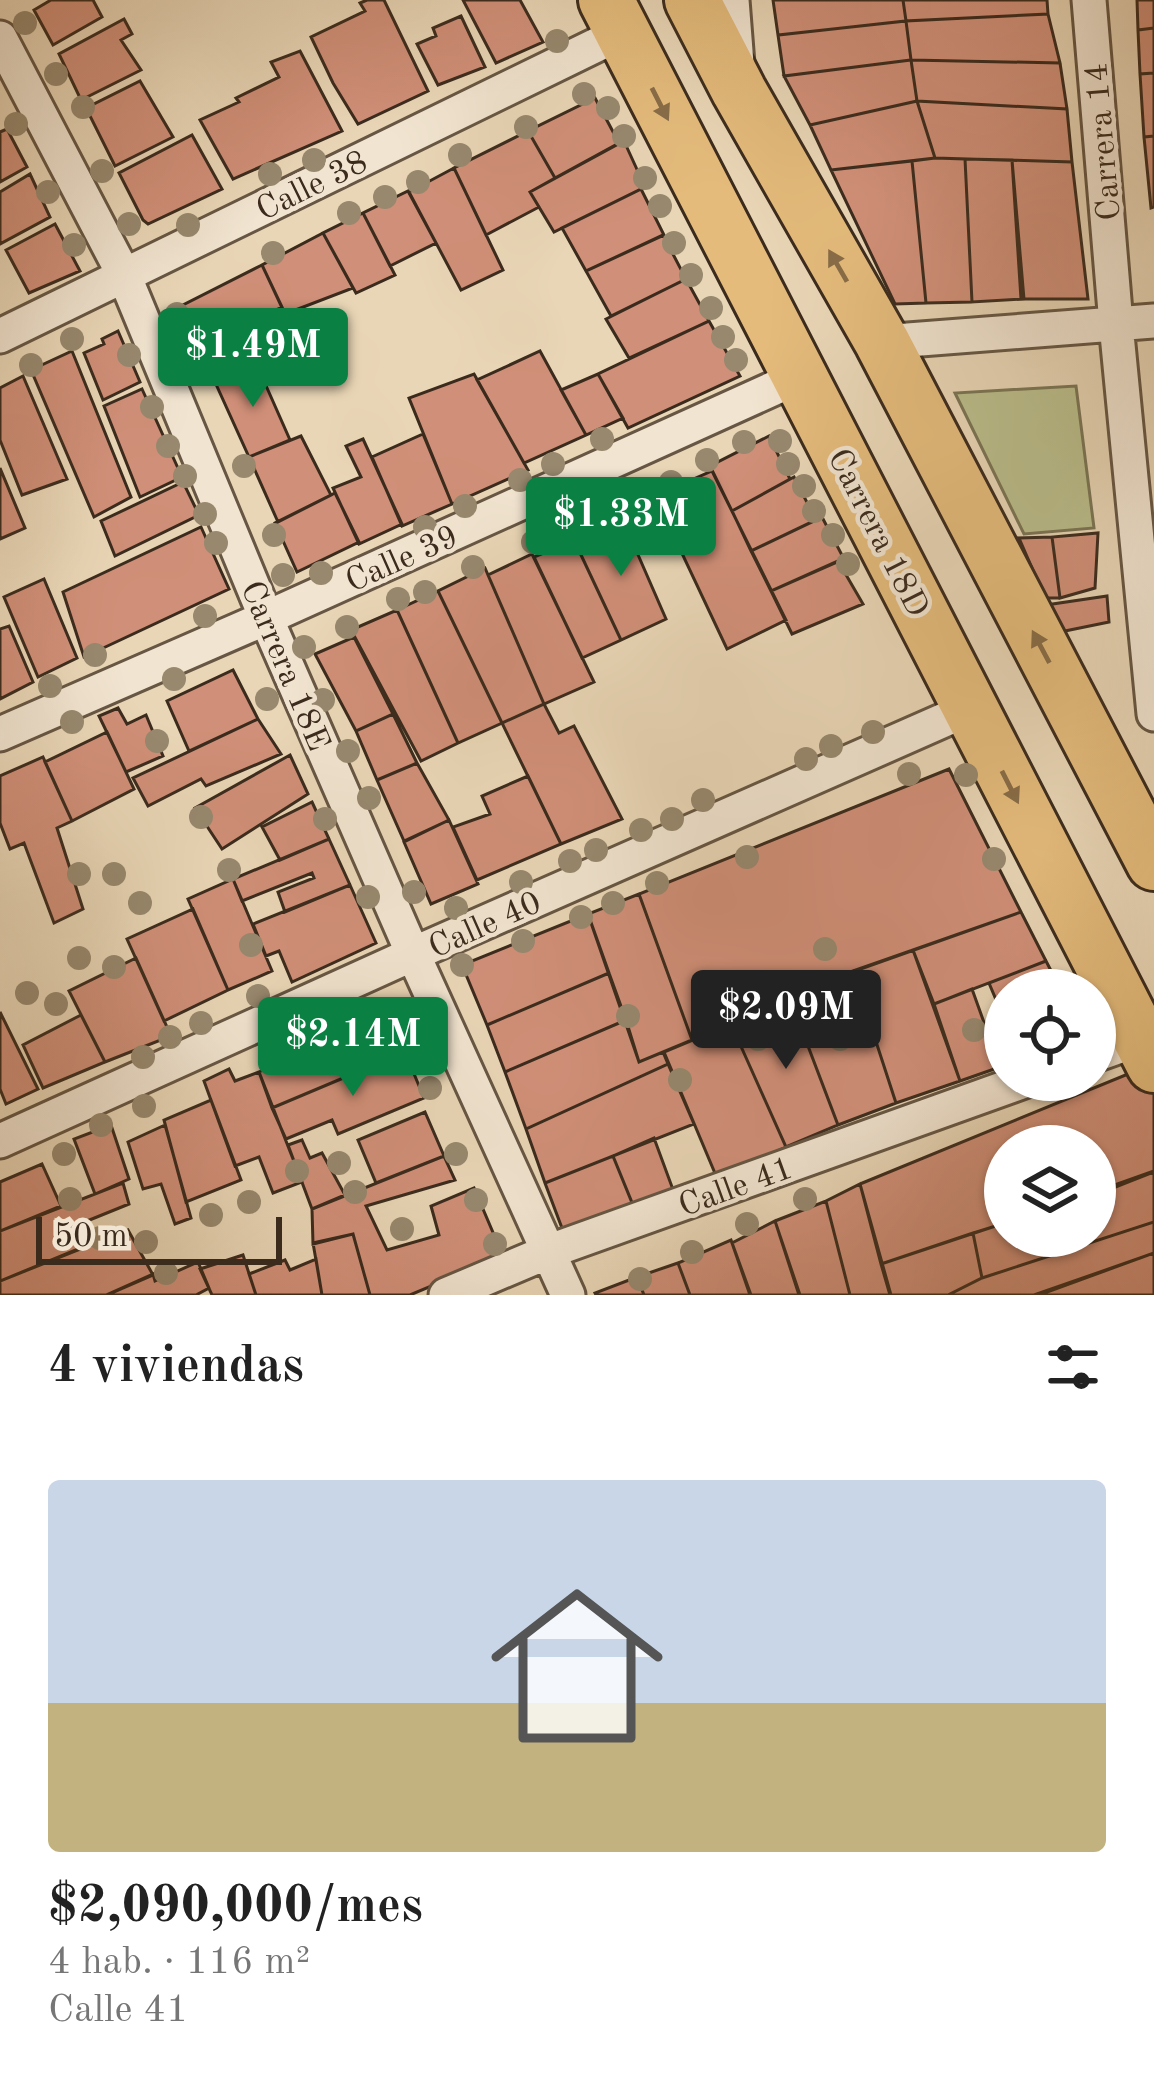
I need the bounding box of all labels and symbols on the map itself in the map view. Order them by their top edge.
street label: Carrera 14 [1081,62,1128,222]
one-way arrow [649,86,670,121]
street label: Calle 38 [252,146,373,228]
one-way arrow [829,249,850,283]
pin: $1.49M [155,308,351,410]
street label: Carrera 18D [820,444,933,623]
pin: $1.33M [523,477,719,579]
street label: Calle 39 [341,521,463,599]
street label: Carrera 18E [233,577,334,756]
one-way arrow [1032,630,1052,665]
one-way arrow [999,770,1020,805]
street label: Calle 40 [424,887,546,965]
pin: $2.09M [688,970,884,1072]
pin: $2.14M [255,997,451,1099]
street label: Calle 41 [675,1152,798,1224]
scale bar [36,1211,282,1264]

